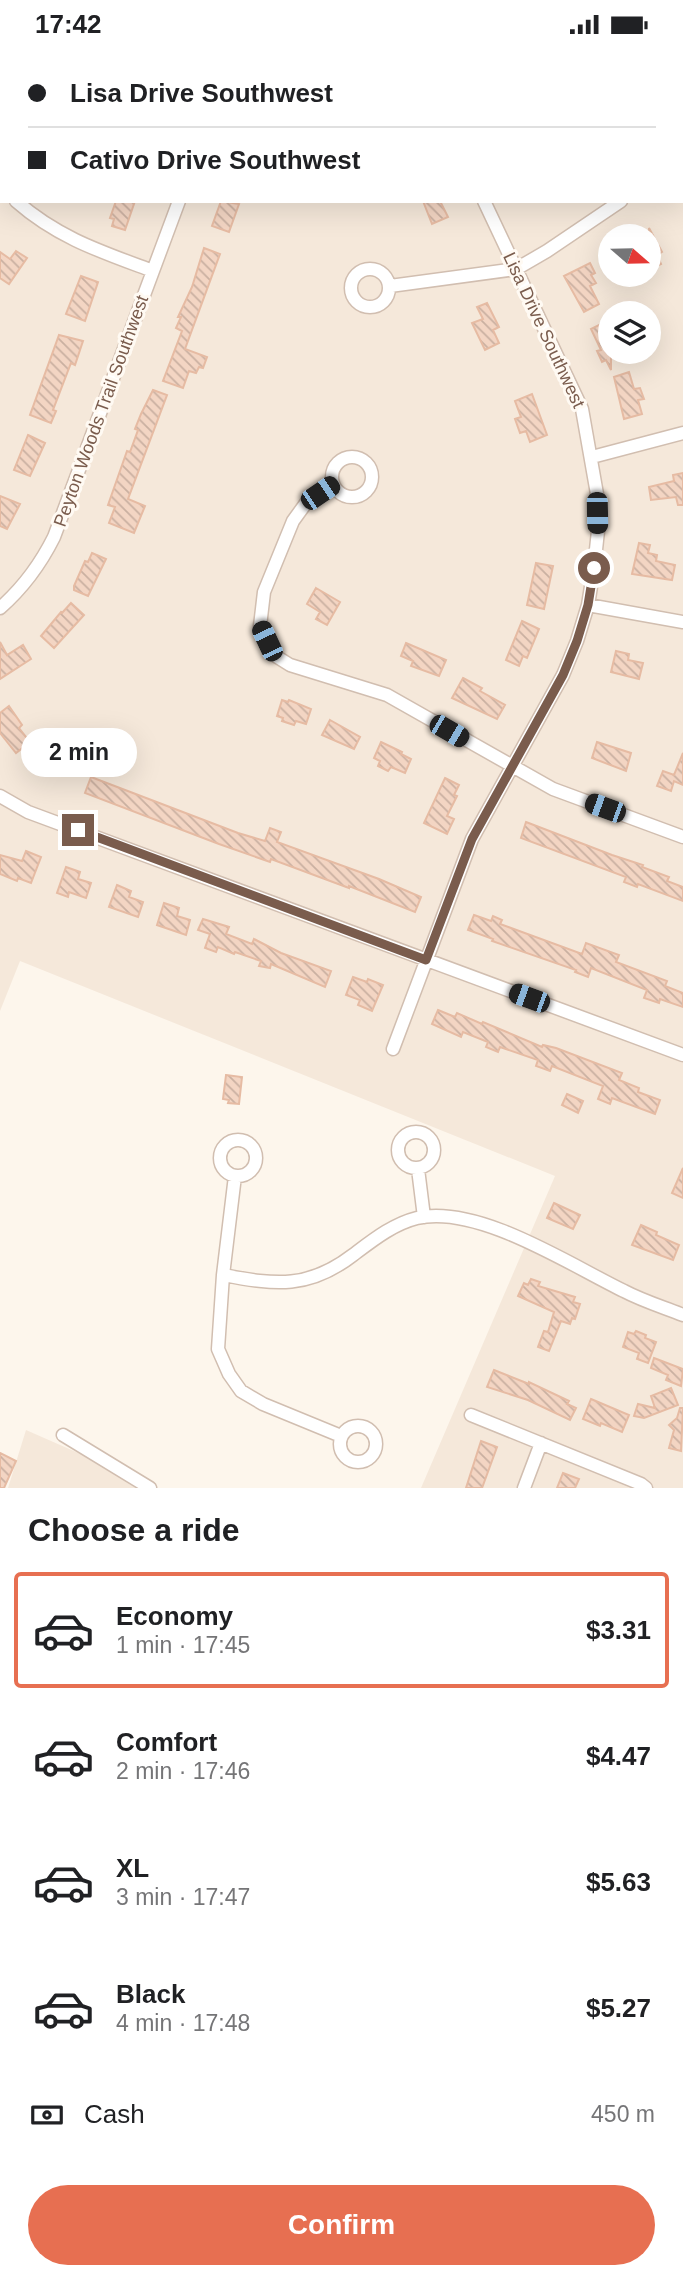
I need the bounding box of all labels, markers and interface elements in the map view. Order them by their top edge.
text: 17:42 [35,9,102,39]
text: Lisa Drive Southwest [70,78,333,108]
text: Cativo Drive Southwest [70,145,360,175]
north arrow [598,224,662,287]
map controls [598,224,661,364]
street label: Lisa Drive Southwest [499,249,589,411]
street label: Peyton Woods Trail Southwest [50,293,152,529]
button: layers [598,301,661,364]
car [297,473,344,513]
car [587,492,608,534]
route start [578,552,610,584]
car [249,618,286,664]
car [426,711,473,751]
callout: 2 min [20,729,136,777]
text: 2 min [49,739,109,765]
car [582,791,629,825]
route end [62,814,94,846]
car [506,981,553,1015]
text: Choose a ride [28,1512,240,1548]
icon: car [32,1599,95,1662]
text: Economy [116,1601,233,1631]
text: $3.31 [586,1615,651,1645]
text: 1 min · 17:45 [116,1632,250,1658]
icon: car [32,1725,95,1788]
text: Comfort [116,1727,217,1757]
text: $4.47 [586,1741,651,1771]
text: 2 min · 17:46 [116,1758,250,1784]
icon: car [32,1851,95,1914]
text: XL [116,1853,149,1883]
text: $5.63 [586,1867,651,1897]
text: 3 min · 17:47 [116,1884,250,1910]
icon: car [32,1977,95,2040]
text: Black [116,1979,185,2009]
text: $5.27 [586,1993,651,2023]
text: 4 min · 17:48 [116,2010,250,2036]
icon: cash [28,2096,66,2134]
text: Cash [84,2099,145,2129]
text: 450 m [591,2101,655,2127]
button: Confirm [28,2185,655,2265]

